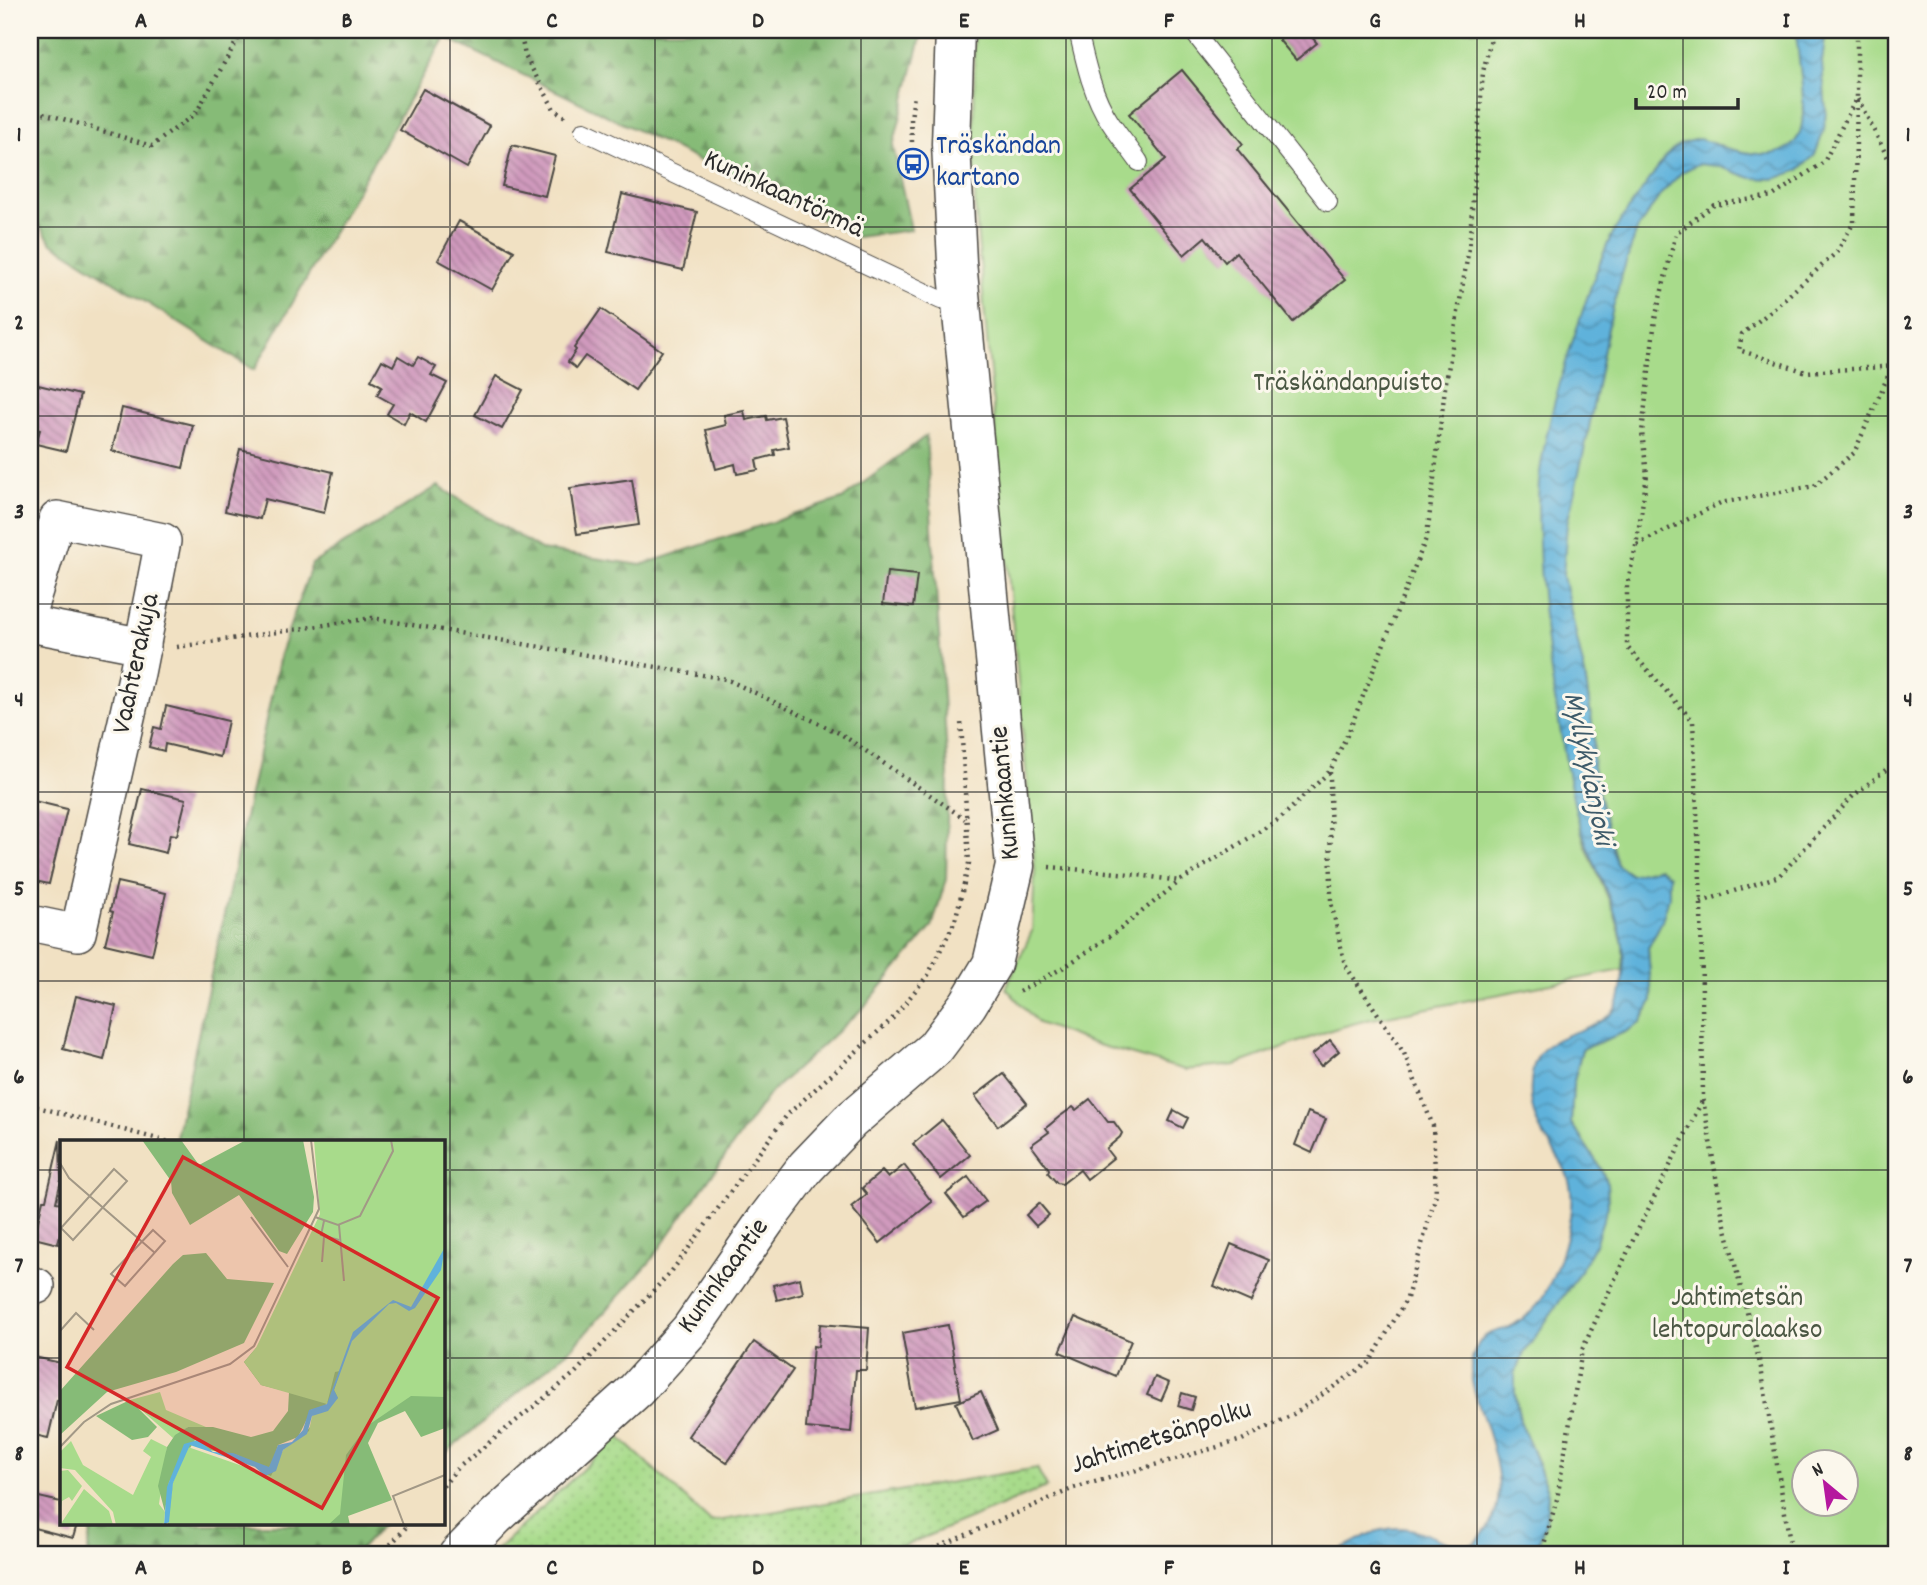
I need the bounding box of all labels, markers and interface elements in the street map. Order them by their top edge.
text: A [135,6,147,39]
text: B [342,6,353,39]
text: C [546,6,558,39]
text: D [752,6,764,39]
text: E [959,6,970,39]
text: F [1164,6,1175,39]
text: G [1369,6,1381,39]
text: H [1574,6,1586,39]
text: I [1782,6,1790,39]
scale bar [1636,66,1738,110]
text: 20 m [1647,79,1687,109]
text: 1 [16,120,22,153]
text: 1 [1905,120,1911,153]
place label: Träskändan kartano [936,128,1061,200]
street label: Kuninkaantörmä [696,141,870,251]
bus stop icon: Träskändan kartano [896,147,930,181]
text: 2 [14,308,24,341]
text: 2 [1903,308,1913,341]
park label: Träskändanpuisto [1253,365,1443,405]
text: 3 [14,497,24,530]
text: 3 [1903,497,1913,530]
street label: Vaahterakuja [104,589,173,738]
text: 4 [14,685,24,718]
text: 4 [1903,685,1913,718]
water label: Myllykylänjoki [1549,688,1624,854]
street label: Kuninkaantie [981,724,1033,862]
text: 5 [14,874,24,907]
text: 5 [1903,874,1913,907]
text: 6 [13,1062,25,1095]
text: 6 [1902,1062,1914,1095]
inset map [60,1140,444,1526]
street label: Kuninkaantie [669,1211,781,1343]
text: 7 [15,1251,24,1284]
text: 7 [1904,1251,1913,1284]
park label: Jahtimetsän lehtopurolaakso [1651,1280,1823,1352]
street label: Jahtimetsänpolku [1067,1391,1257,1487]
text: 8 [14,1439,24,1472]
text: 8 [1903,1439,1913,1472]
north arrow [1790,1448,1860,1518]
text: N [1808,1457,1829,1485]
text: A [135,1553,147,1585]
text: B [342,1553,353,1585]
text: C [546,1553,558,1585]
text: D [752,1553,764,1585]
text: E [959,1553,970,1585]
text: F [1164,1553,1175,1585]
text: G [1369,1553,1381,1585]
text: H [1574,1553,1586,1585]
text: I [1782,1553,1790,1585]

